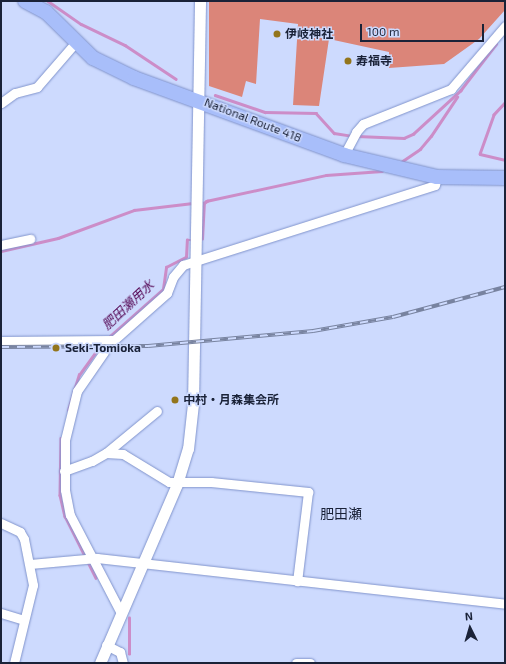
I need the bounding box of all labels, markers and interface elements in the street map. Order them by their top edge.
scale bar [362,16,486,42]
text: 100 m [367,24,399,38]
place label: 伊岐神社 [285,27,333,41]
marker: 伊岐神社 [272,29,282,39]
place label: 寿福寺 [356,54,392,68]
marker: 寿福寺 [343,56,353,66]
street label: National Route 418 [202,95,304,145]
water label: 肥田瀬用水 [99,277,157,333]
place label: Seki-Tomioka [65,341,141,355]
marker: Seki-Tomioka [50,342,62,354]
place label: 中村・月森集会所 [183,393,279,407]
marker: 中村・月森集会所 [170,395,180,405]
district label: 肥田瀬 [320,506,362,522]
north arrow [450,608,490,648]
text: N [464,609,473,622]

